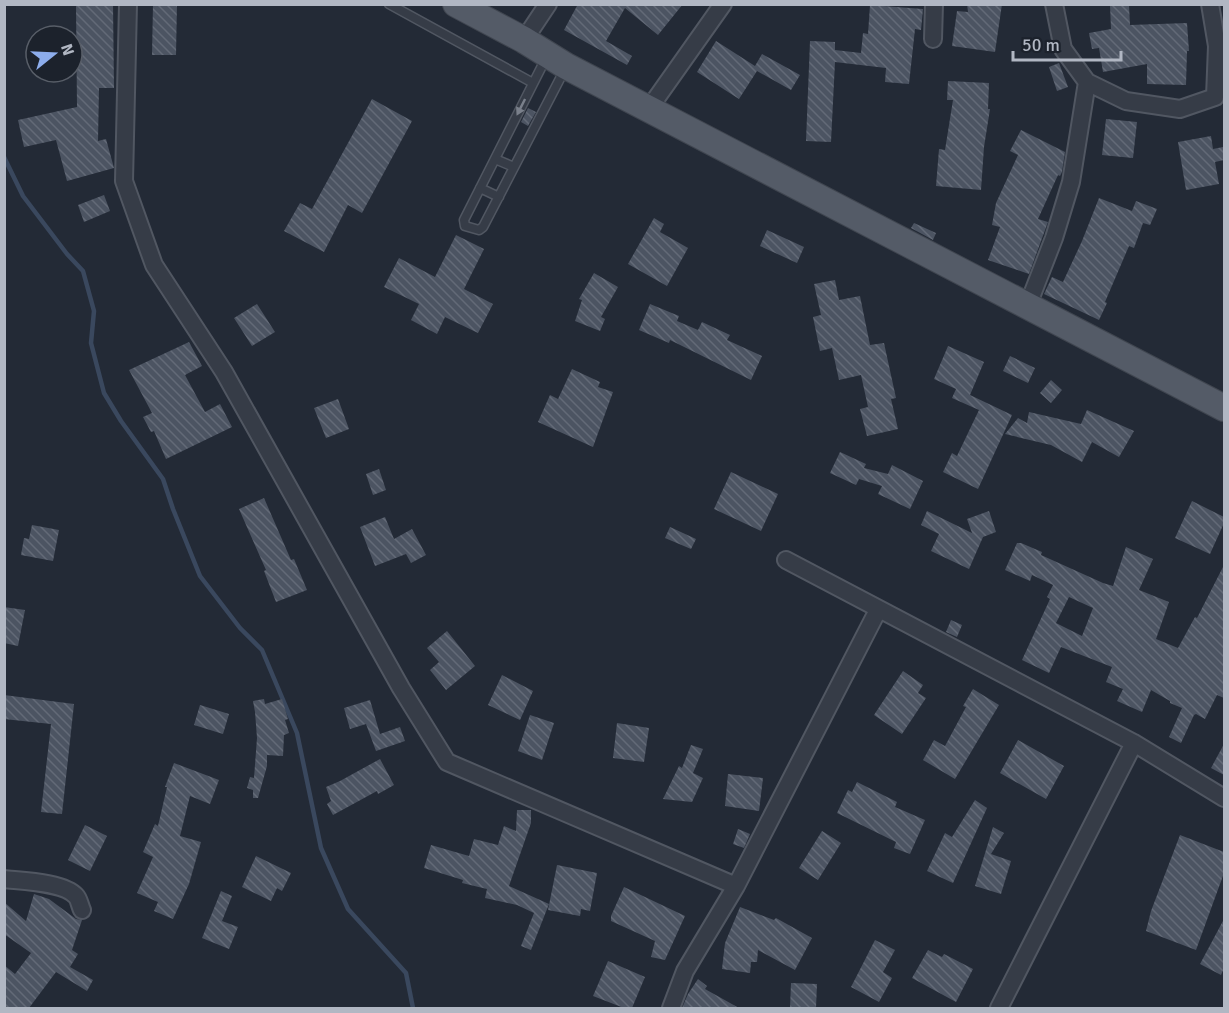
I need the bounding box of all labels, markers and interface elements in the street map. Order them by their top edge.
north arrow [24,24,84,84]
scale bar [1013,24,1121,62]
text: 50 m [1022,34,1060,56]
text: N [56,41,79,58]
one-way arrow [516,98,525,115]

